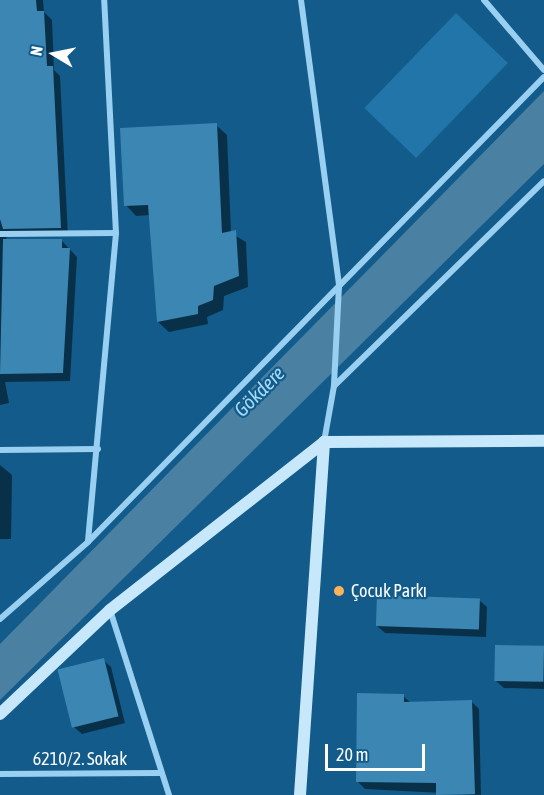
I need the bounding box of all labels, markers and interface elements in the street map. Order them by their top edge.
north arrow [24,24,84,84]
text: N [27,45,46,57]
water label: Gökdere [229,361,289,421]
place label: Çocuk Parkı [351,580,427,602]
marker: Çocuk Parkı [332,584,346,598]
scale bar [328,732,428,770]
text: 20 m [336,744,368,765]
street label: 6210/2. Sokak [33,748,127,770]

